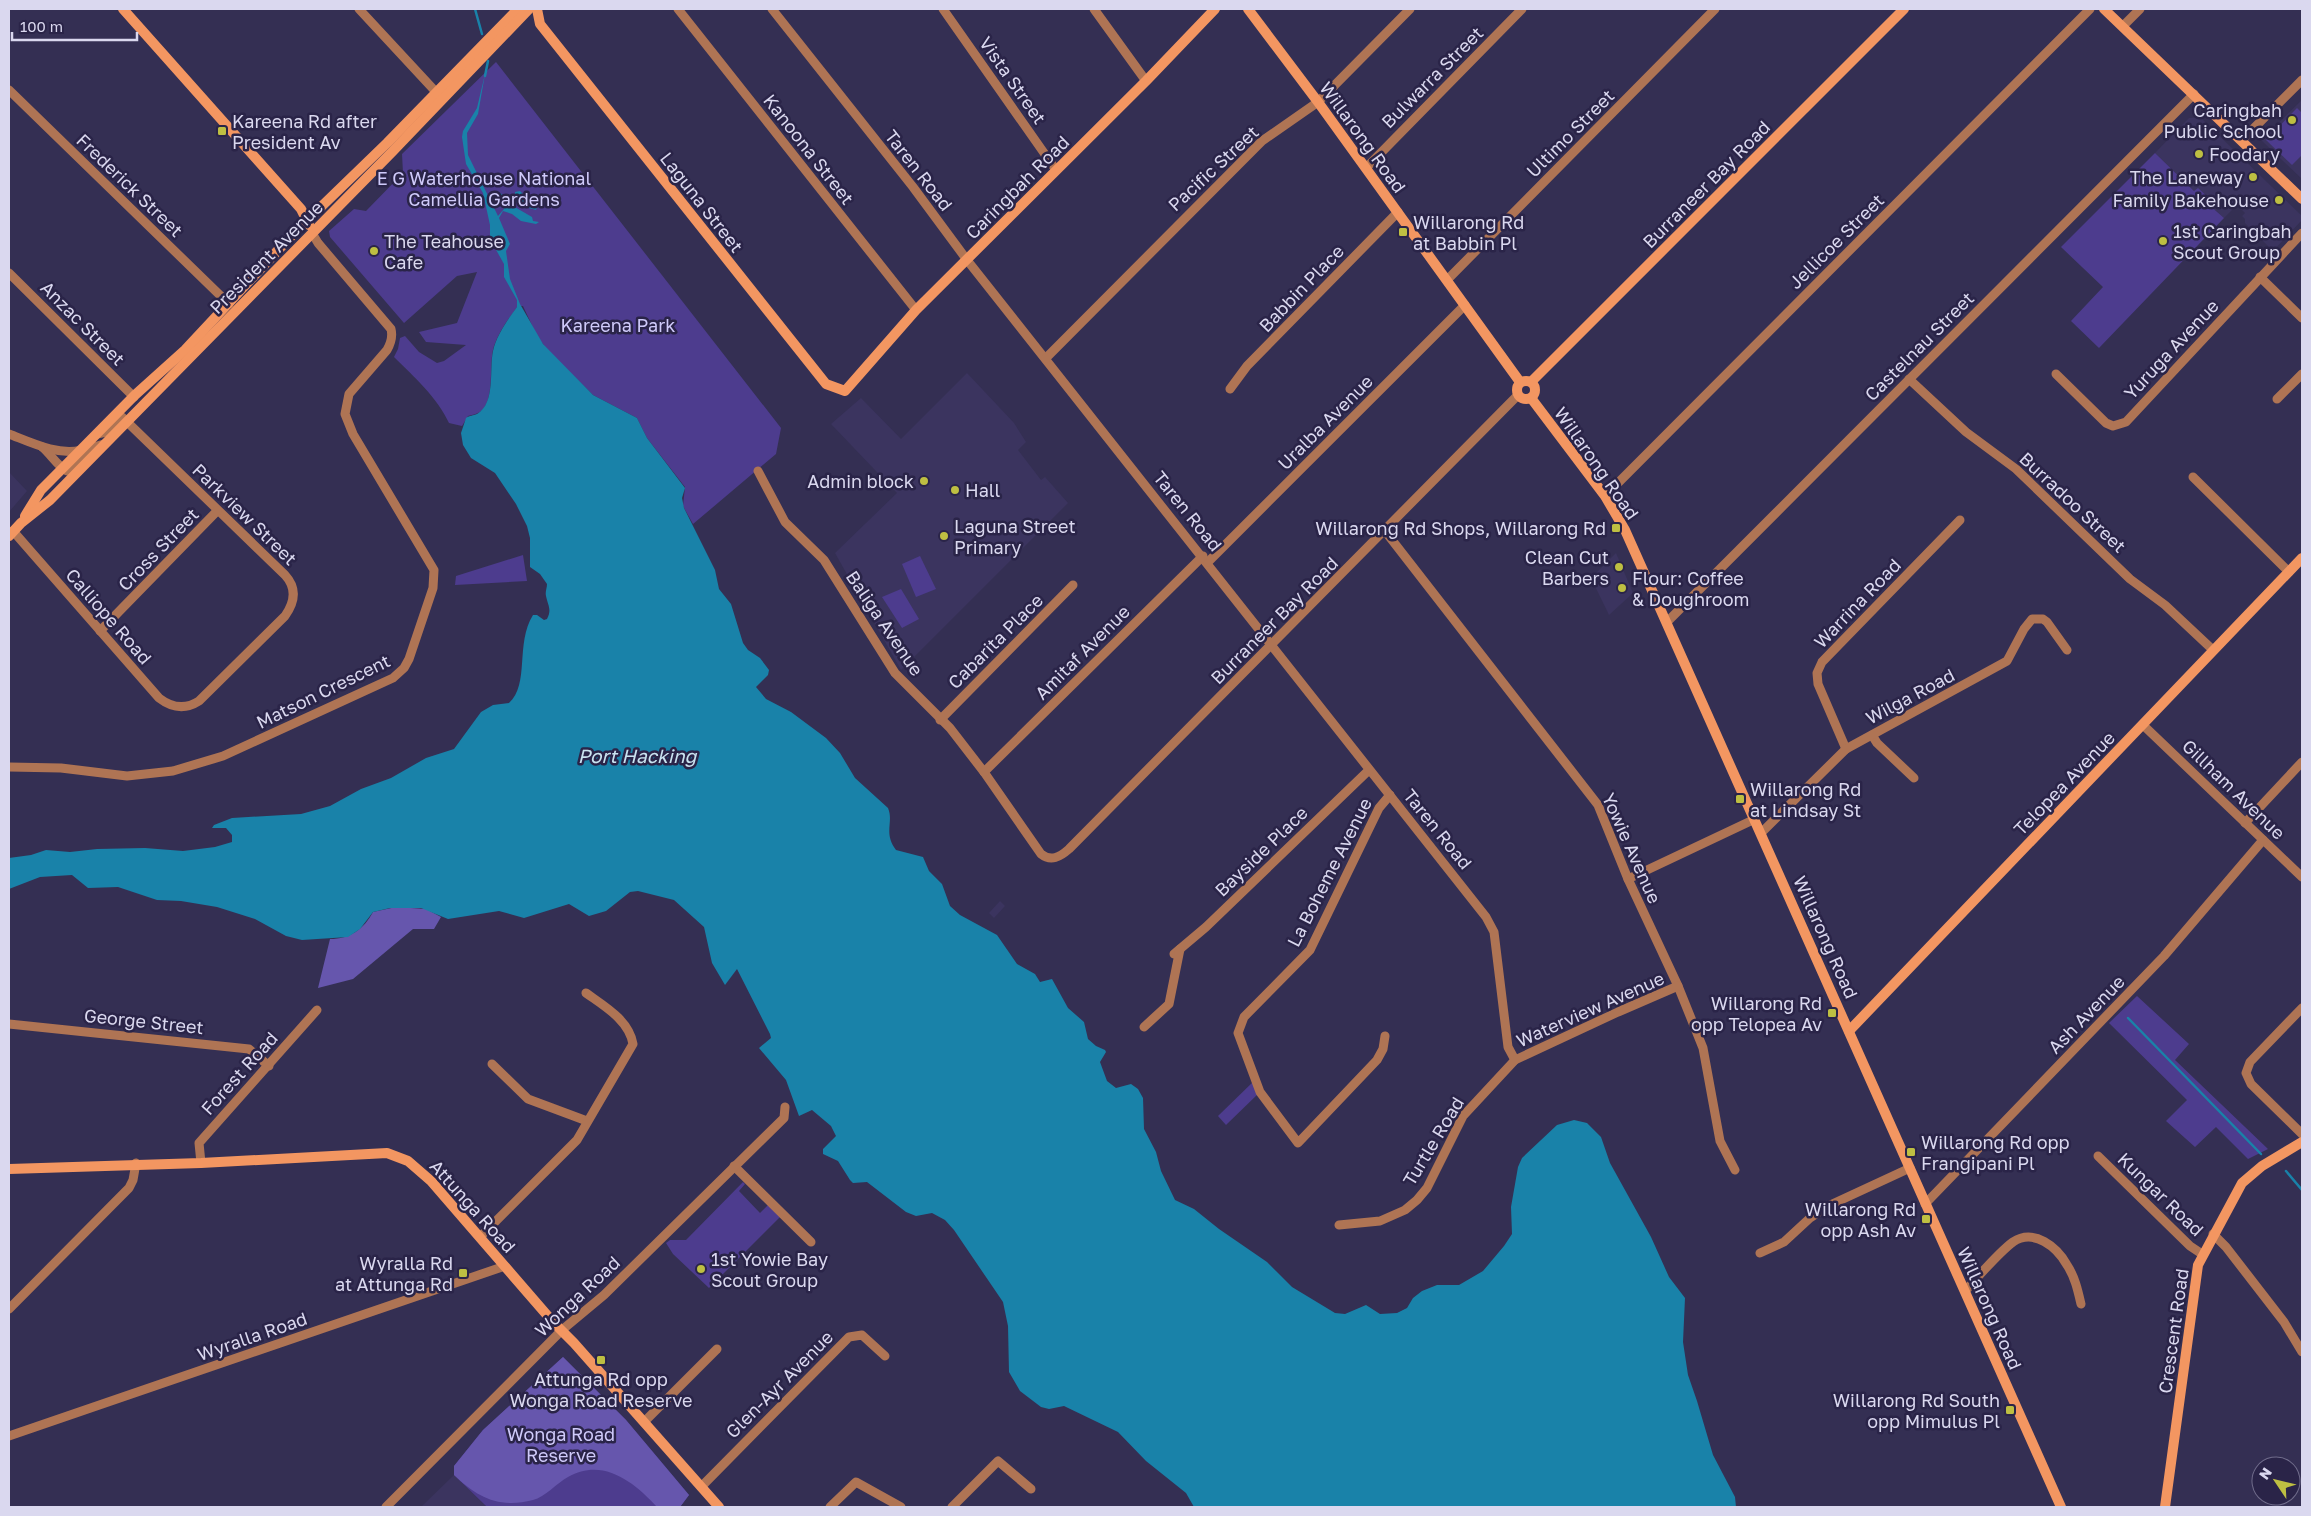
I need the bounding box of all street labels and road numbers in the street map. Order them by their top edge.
street label: Bulwarra Street [1377,22,1487,132]
street label: Vista Street [975,32,1051,128]
street label: Willarong Road [1315,77,1411,197]
street label: Ultimo Street [1522,85,1618,181]
street label: Kanoona Street [759,89,859,209]
street label: Burraneer Bay Road [1638,116,1774,252]
street label: Pacific Street [1163,121,1263,215]
street label: Taren Road [881,125,957,215]
street label: Frederick Street [72,129,188,241]
street label: Caringbah Road [961,131,1073,243]
street label: Laguna Street [656,147,748,257]
street label: Jellicoe Street [1784,189,1888,293]
street label: President Avenue [205,196,327,318]
street label: Babbin Place [1254,240,1348,336]
street label: Anzac Street [36,276,130,370]
street label: Castelnau Street [1860,287,1978,405]
street label: Yuruga Avenue [2119,294,2223,404]
street label: Uralba Avenue [1273,370,1377,474]
street label: Willarong Road [1550,403,1644,523]
street label: Burradoo Street [2015,447,2131,557]
street label: Parkview Street [188,459,302,569]
street label: Taren Road [1149,467,1227,555]
street label: Cross Street [113,503,203,595]
street label: Burraneer Bay Road [1206,552,1342,688]
street label: Warrina Road [1809,554,1905,652]
street label: Calliope Road [61,564,157,668]
street label: Baliga Avenue [842,566,928,680]
street label: Cabarita Place [943,589,1047,693]
street label: Amitaf Avenue [1030,600,1134,704]
street label: Matson Crescent [253,649,393,733]
street label: Wilga Road [1862,663,1958,729]
street label: Telopea Avenue [2009,726,2119,840]
street label: Gillham Avenue [2178,734,2290,844]
street label: Taren Road [1399,785,1477,873]
street label: Yowie Avenue [1598,789,1666,907]
street label: La Boheme Avenue [1282,794,1376,950]
street label: Bayside Place [1210,801,1312,901]
street label: Willarong Road [1789,872,1863,1002]
street label: Waterview Avenue [1513,967,1667,1051]
street label: Ash Avenue [2043,970,2129,1058]
street label: George Street [83,1004,205,1038]
street label: Forest Road [196,1027,282,1119]
street label: Turtle Road [1398,1093,1468,1189]
street label: Kungar Road [2113,1148,2209,1240]
street label: Attunga Road [426,1155,520,1257]
street label: Willarong Road [1953,1243,2027,1373]
street label: Wonga Road [530,1251,624,1341]
street label: Crescent Road [2153,1267,2193,1395]
street label: Wyralla Road [194,1307,310,1365]
street label: Glen-Ayr Avenue [721,1326,837,1442]

